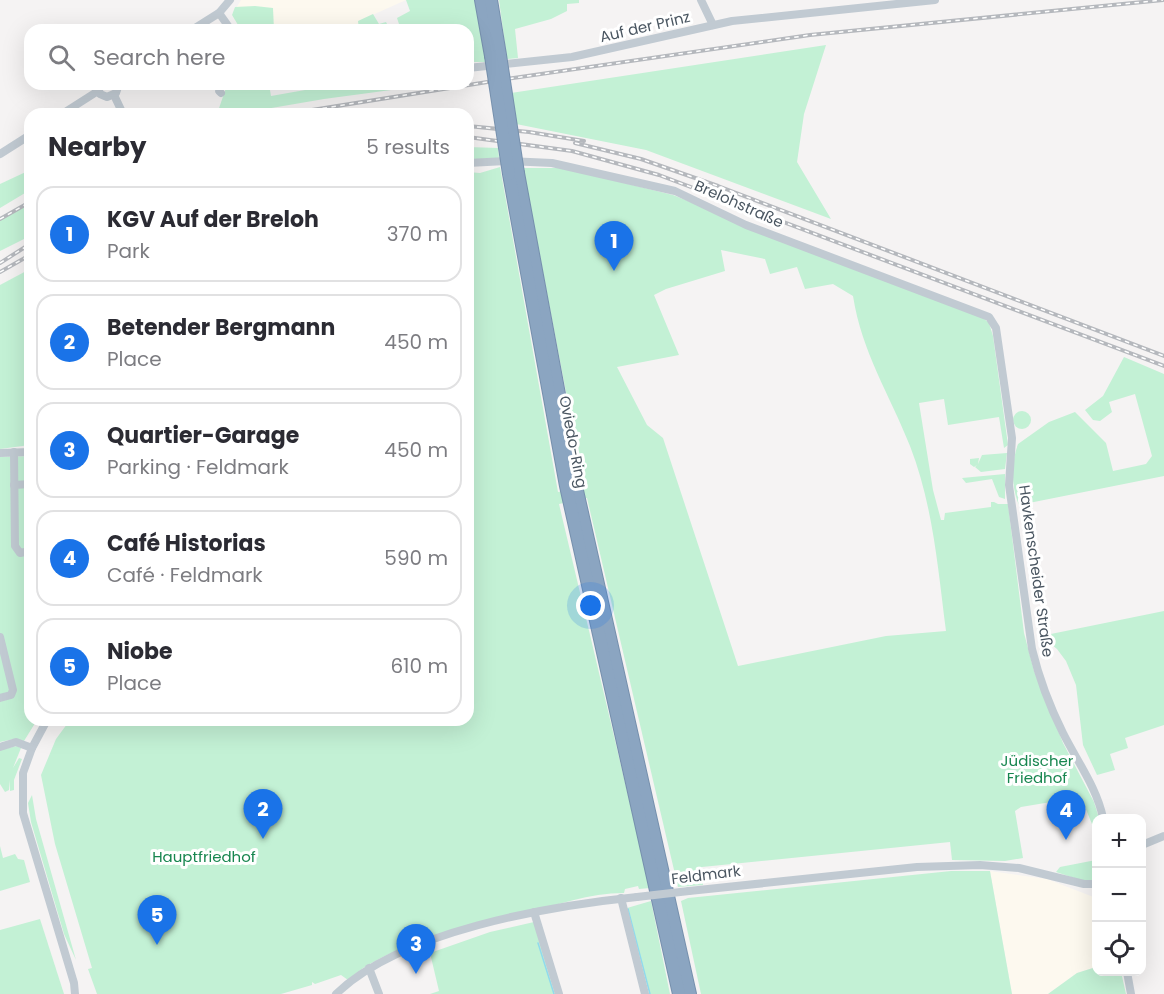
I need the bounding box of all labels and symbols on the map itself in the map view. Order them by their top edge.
street label: Auf der Prinz [598,6,692,47]
street label: Brelohstraße [691,175,787,233]
pin: 1 [594,222,634,271]
street label: Oviedo-Ring [554,394,593,490]
street label: Havkenscheider Straße [1014,483,1059,658]
your location [576,591,605,620]
park label: Jüdischer Friedhof [1001,750,1074,788]
pin: 2 [244,790,282,839]
pin: 4 [1046,790,1086,840]
park label: Hauptfriedhof [152,846,256,867]
street label: Feldmark [670,860,742,889]
pin: 5 [138,896,176,945]
pin: 3 [396,924,436,974]

